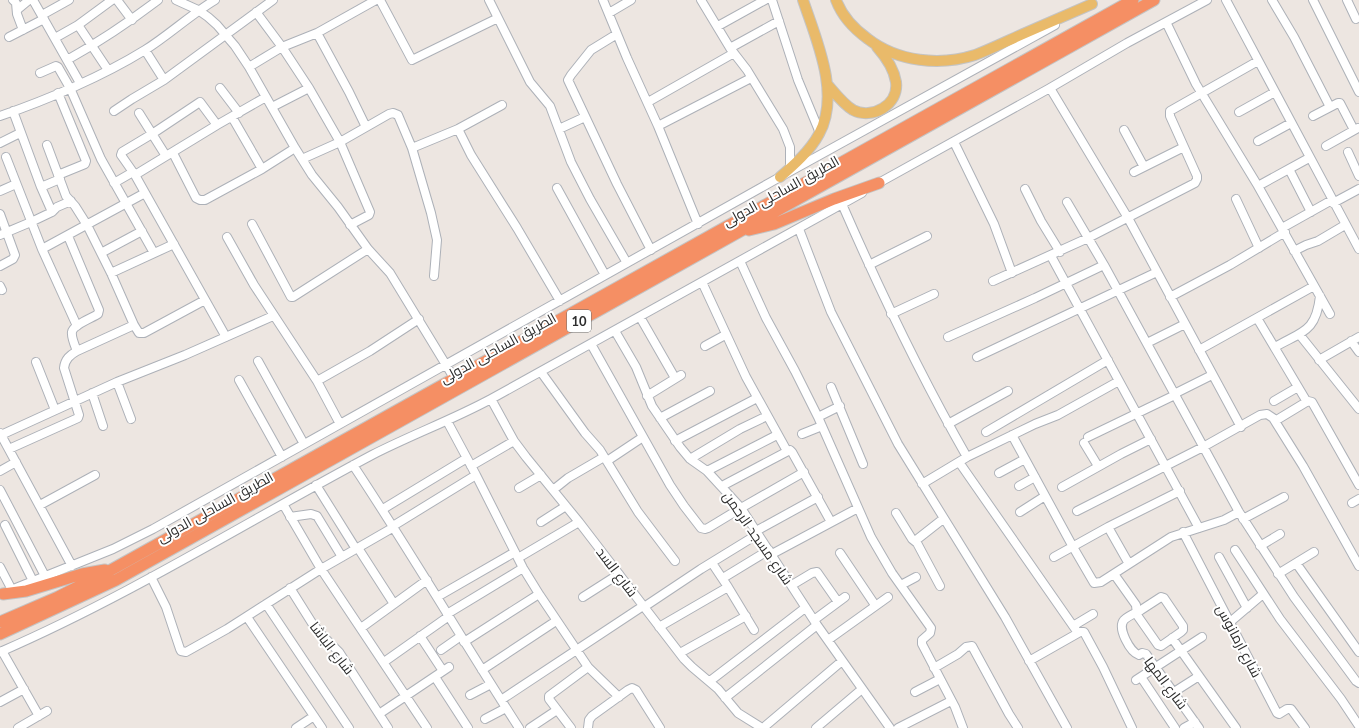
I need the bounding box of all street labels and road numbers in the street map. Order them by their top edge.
street label: الطريق الساحلى الدولى [720,152,842,230]
street label: الطريق الساحلى الدولى [437,309,559,387]
road number: 10 [567,310,591,332]
street label: الطريق الساحلى الدولى [154,468,276,546]
street label: شارع مسجد الرحمن [719,488,797,588]
street label: شارع السد [592,543,642,601]
street label: شارع ارمانوس [1212,601,1266,681]
street label: شارع الباشا [306,618,358,678]
street label: شارع المها [1140,653,1192,713]

